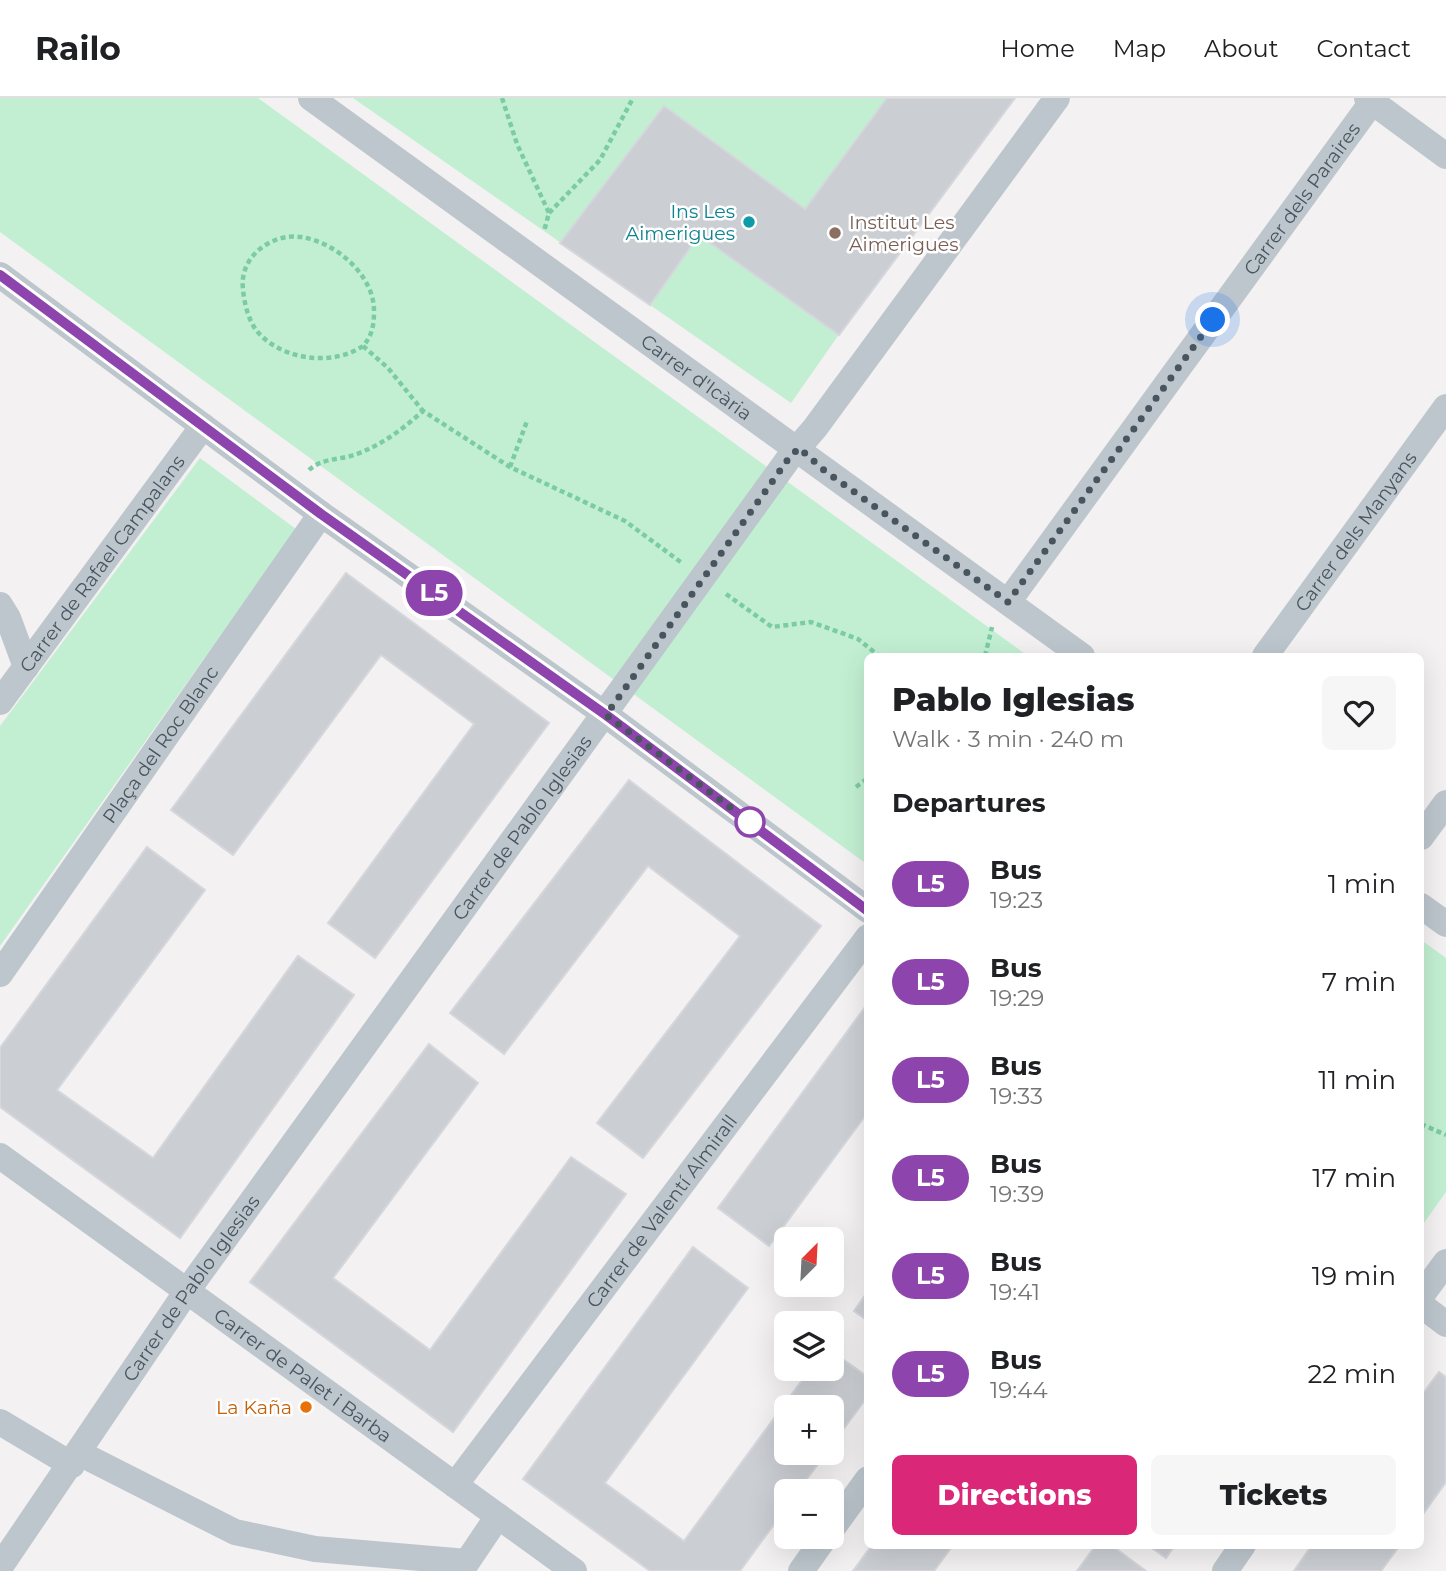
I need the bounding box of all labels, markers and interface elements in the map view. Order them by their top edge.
text: Railo [35,28,121,68]
text: Home [1000,34,1075,63]
text: Map [1113,34,1166,63]
text: About [1204,34,1278,63]
text: Contact [1316,34,1411,63]
street label: Carrer dels Paraires [1238,118,1365,279]
place label: Ins Les Aimerigues [626,200,735,245]
place label: Institut Les Aimerigues [849,211,958,256]
marker: Ins Les Aimerigues [741,214,757,230]
marker: Institut Les Aimerigues [827,225,843,241]
your location [1195,302,1230,337]
street label: Carrer d'Icària [636,329,757,425]
street label: Carrer dels Manyans [1290,447,1421,616]
street label: Carrer de Rafael Campalans [14,450,189,677]
line badge: L5 [402,570,466,616]
text: L5 [420,578,448,607]
street label: Plaça del Roc Blanc [97,661,223,828]
button: heart [1322,676,1396,750]
text: Pablo Iglesias [892,679,1135,719]
text: Walk · 3 min · 240 m [892,725,1124,753]
street label: Carrer de Pablo Iglesias [447,731,596,925]
text: Departures [892,787,1046,819]
unlabelled marker [735,807,765,837]
text: Bus [990,854,1042,886]
text: 1 min [1328,868,1396,900]
text: L5 [916,869,945,898]
text: 19:23 [990,886,1043,914]
text: Bus [990,952,1042,984]
text: 7 min [1322,966,1396,998]
text: L5 [916,967,945,996]
text: 19:29 [990,984,1044,1012]
text: Bus [990,1050,1042,1082]
text: 11 min [1318,1064,1396,1096]
text: L5 [916,1065,945,1094]
text: 19:33 [990,1082,1043,1110]
street label: Carrer de Valentí Almirall [581,1110,742,1312]
text: Bus [990,1148,1042,1180]
text: 17 min [1312,1162,1396,1194]
text: L5 [916,1163,945,1192]
text: 19:39 [990,1180,1044,1208]
street label: Carrer de Pablo Iglesias [118,1190,264,1386]
north arrow [774,1227,844,1297]
map controls [774,1227,844,1549]
text: Bus [990,1246,1042,1278]
text: 19 min [1312,1260,1396,1292]
text: L5 [916,1261,945,1290]
text: 19:41 [990,1278,1040,1306]
street label: Carrer de Palet i Barba [210,1303,397,1447]
button: layers [774,1311,844,1381]
text: Bus [990,1344,1042,1376]
text: 22 min [1307,1358,1396,1390]
text: L5 [916,1359,945,1388]
text: 19:44 [990,1376,1048,1404]
button: + [774,1395,844,1465]
place label: La Kaña [216,1396,292,1419]
marker: La Kaña [298,1399,314,1415]
button: Directions [892,1455,1137,1535]
button: Tickets [1151,1455,1396,1535]
button: − [774,1479,844,1549]

